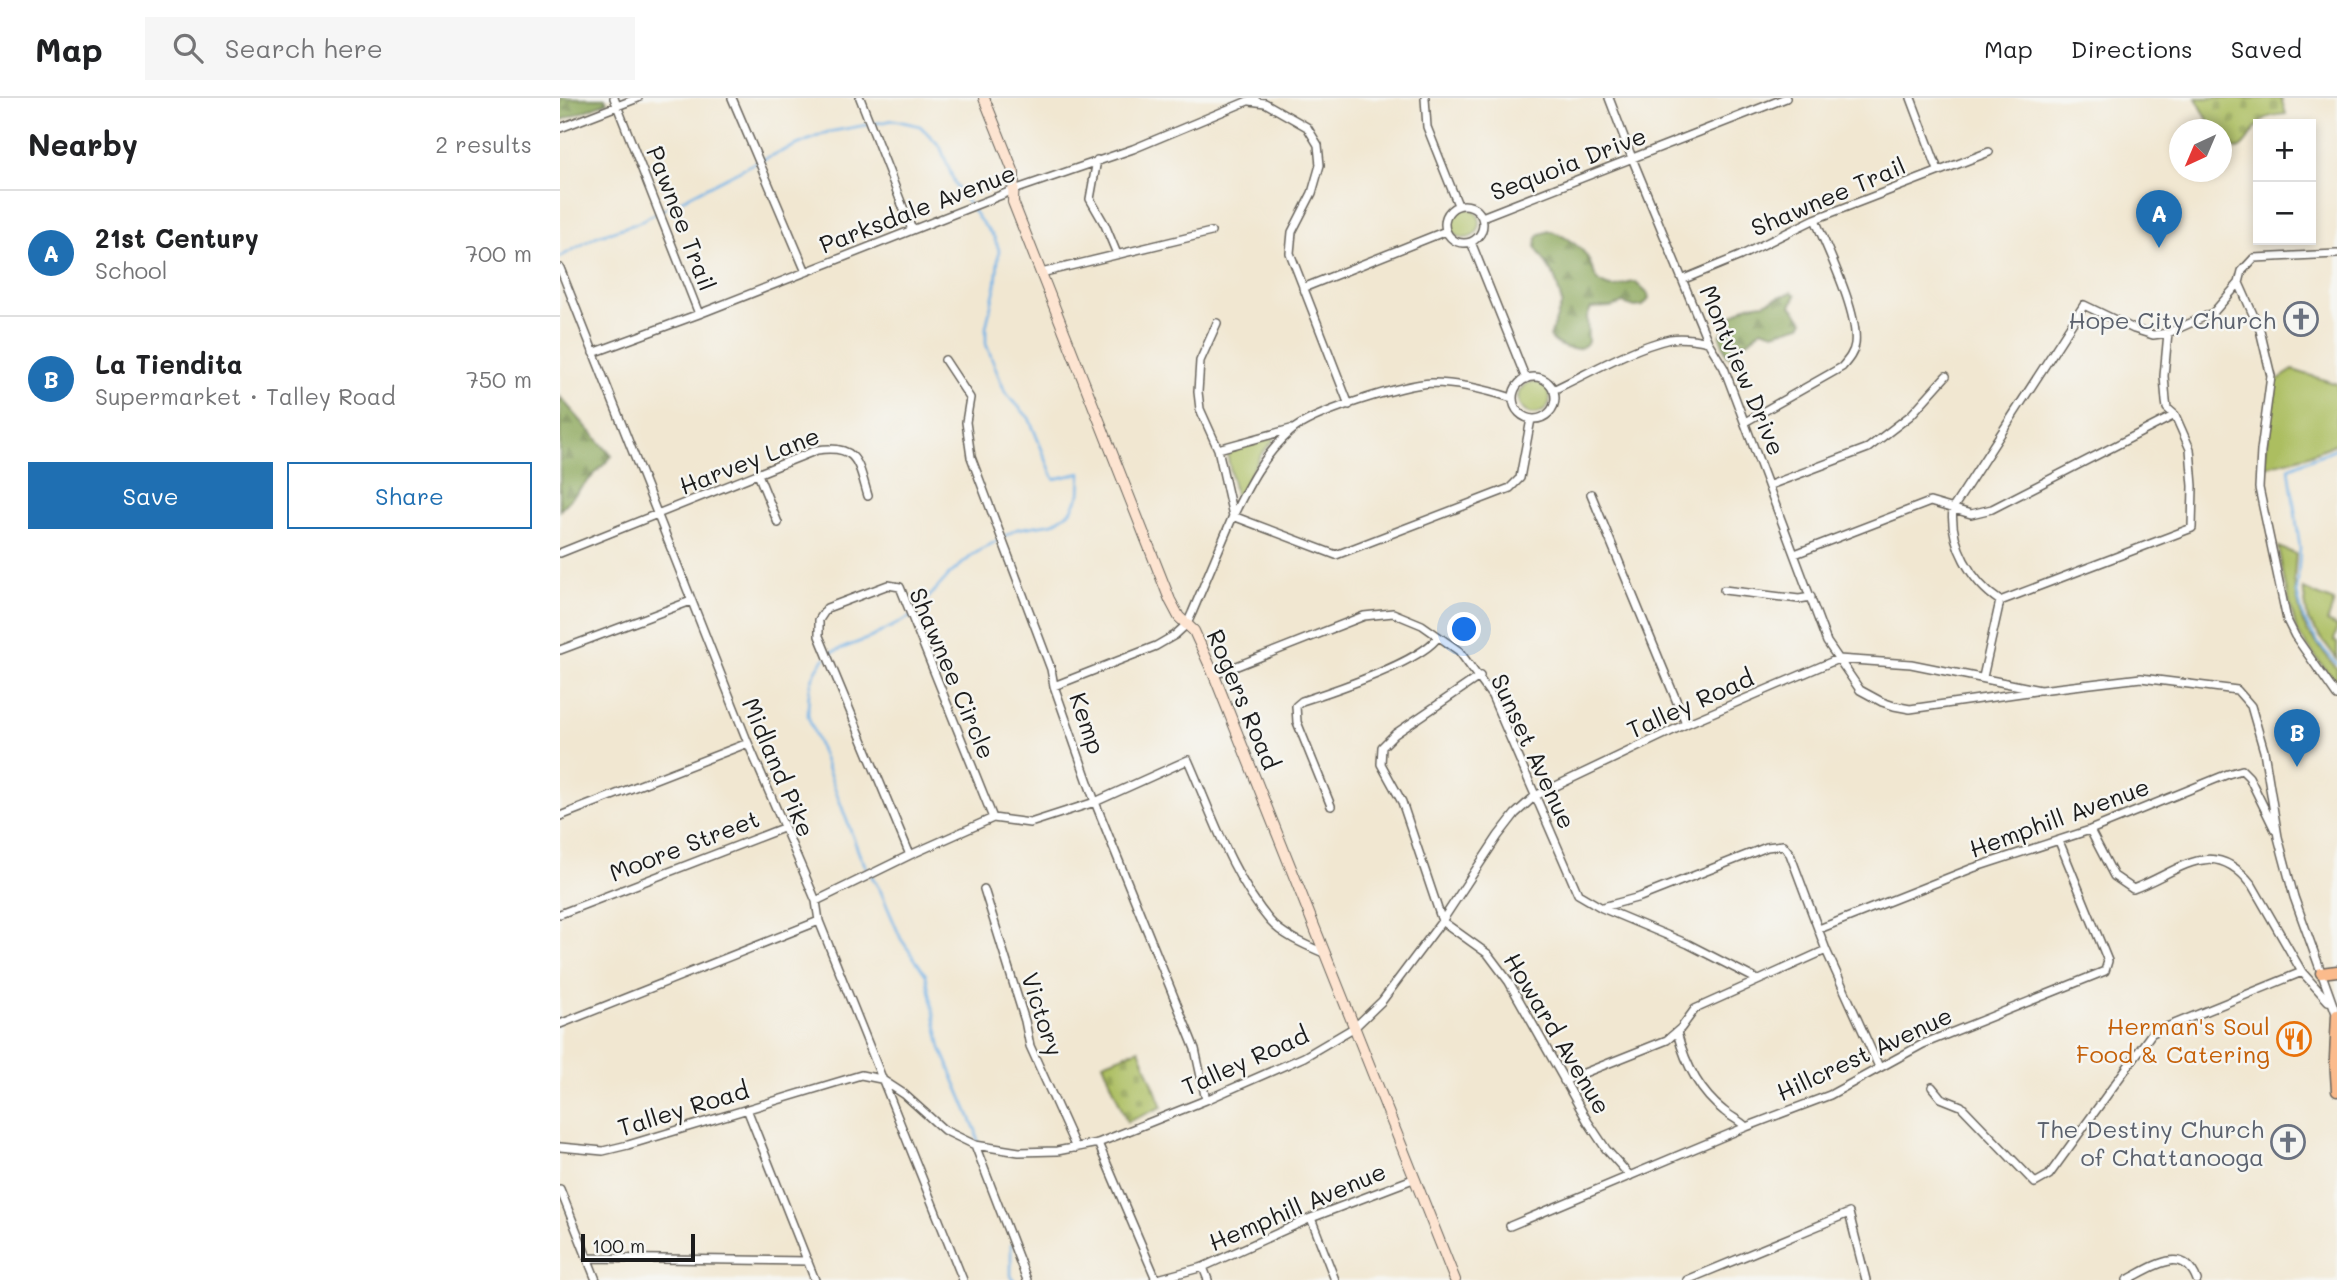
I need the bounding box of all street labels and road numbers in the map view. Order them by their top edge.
street label: Sequoia Drive [1486,119,1650,207]
street label: Pawnee Trail [640,141,724,295]
street label: Shawnee Trail [1746,149,1910,243]
street label: Parksdale Avenue [814,156,1020,260]
street label: Montview Drive [1693,280,1793,460]
street label: Harvey Lane [675,419,823,501]
street label: Shawnee Circle [903,583,1003,763]
street label: Rogers Road [1201,624,1287,774]
street label: Talley Road [1622,661,1758,745]
street label: Sunset Avenue [1485,668,1583,834]
street label: Kemp [1063,688,1113,758]
street label: Midland Pike [736,693,822,841]
street label: Hemphill Avenue [1965,770,2153,864]
street label: Moore Street [604,802,764,888]
street label: Howard Avenue [1498,947,1618,1119]
street label: Victory [1015,968,1071,1060]
street label: Hillcrest Avenue [1771,999,1957,1107]
street label: Talley Road [1177,1018,1313,1102]
street label: Talley Road [614,1073,752,1143]
street label: Hemphill Avenue [1204,1155,1390,1257]

